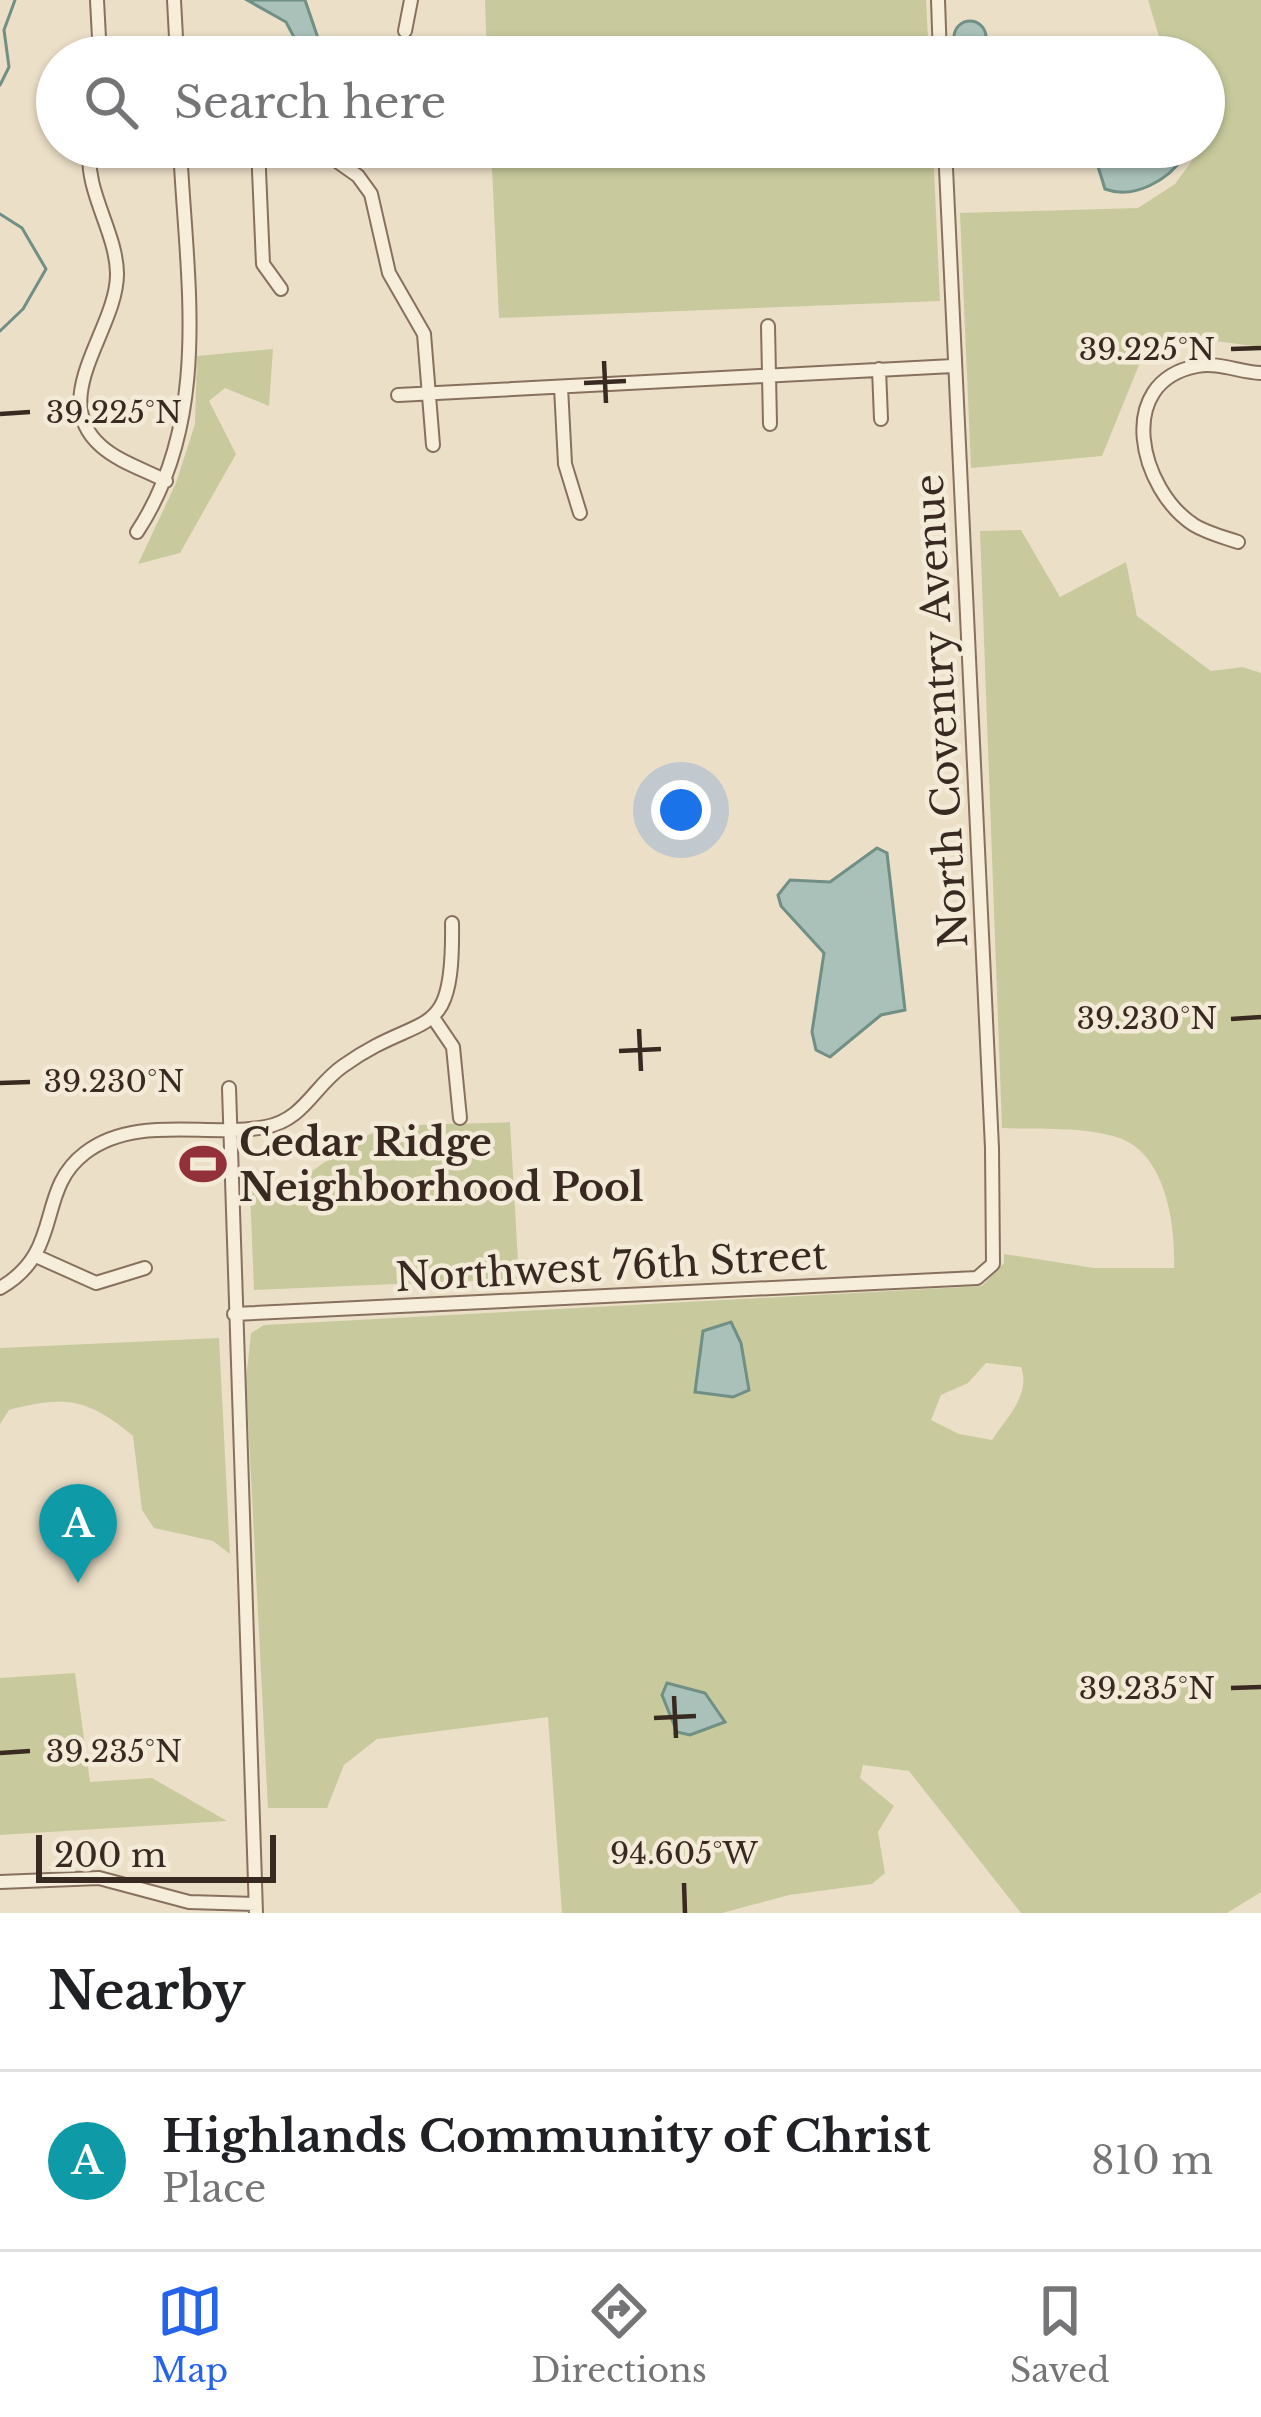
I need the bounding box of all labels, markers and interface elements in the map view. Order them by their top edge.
search box [36,36,1225,168]
icon: search [78,69,144,135]
text: Search here [174,74,446,130]
text: 39.225°N [1079,331,1215,368]
text: 39.225°N [46,394,182,431]
street label: North Coventry Avenue [905,473,978,949]
your location [651,780,711,840]
text: 39.230°N [1077,1000,1217,1037]
text: 39.230°N [44,1063,184,1100]
place label: Cedar Ridge Neighborhood Pool [239,1118,644,1212]
sports icon: Cedar Ridge Neighborhood Pool [178,1139,228,1189]
street label: Northwest 76th Street [394,1231,828,1302]
pin: A [39,1484,117,1583]
text: 39.235°N [1079,1670,1215,1707]
text: 39.235°N [46,1733,182,1770]
scale bar [36,1829,276,1882]
text: 200 m [54,1835,166,1876]
text: 94.605°W [610,1835,759,1872]
text: Nearby [48,1960,245,2023]
text: Highlands Community of Christ [162,2108,931,2164]
text: A [71,2136,103,2185]
text: 810 m [1091,2136,1213,2185]
text: Place [162,2164,266,2213]
tab: Map [152,2278,228,2391]
tab: Directions [531,2278,707,2391]
tab: Saved [1010,2278,1109,2391]

